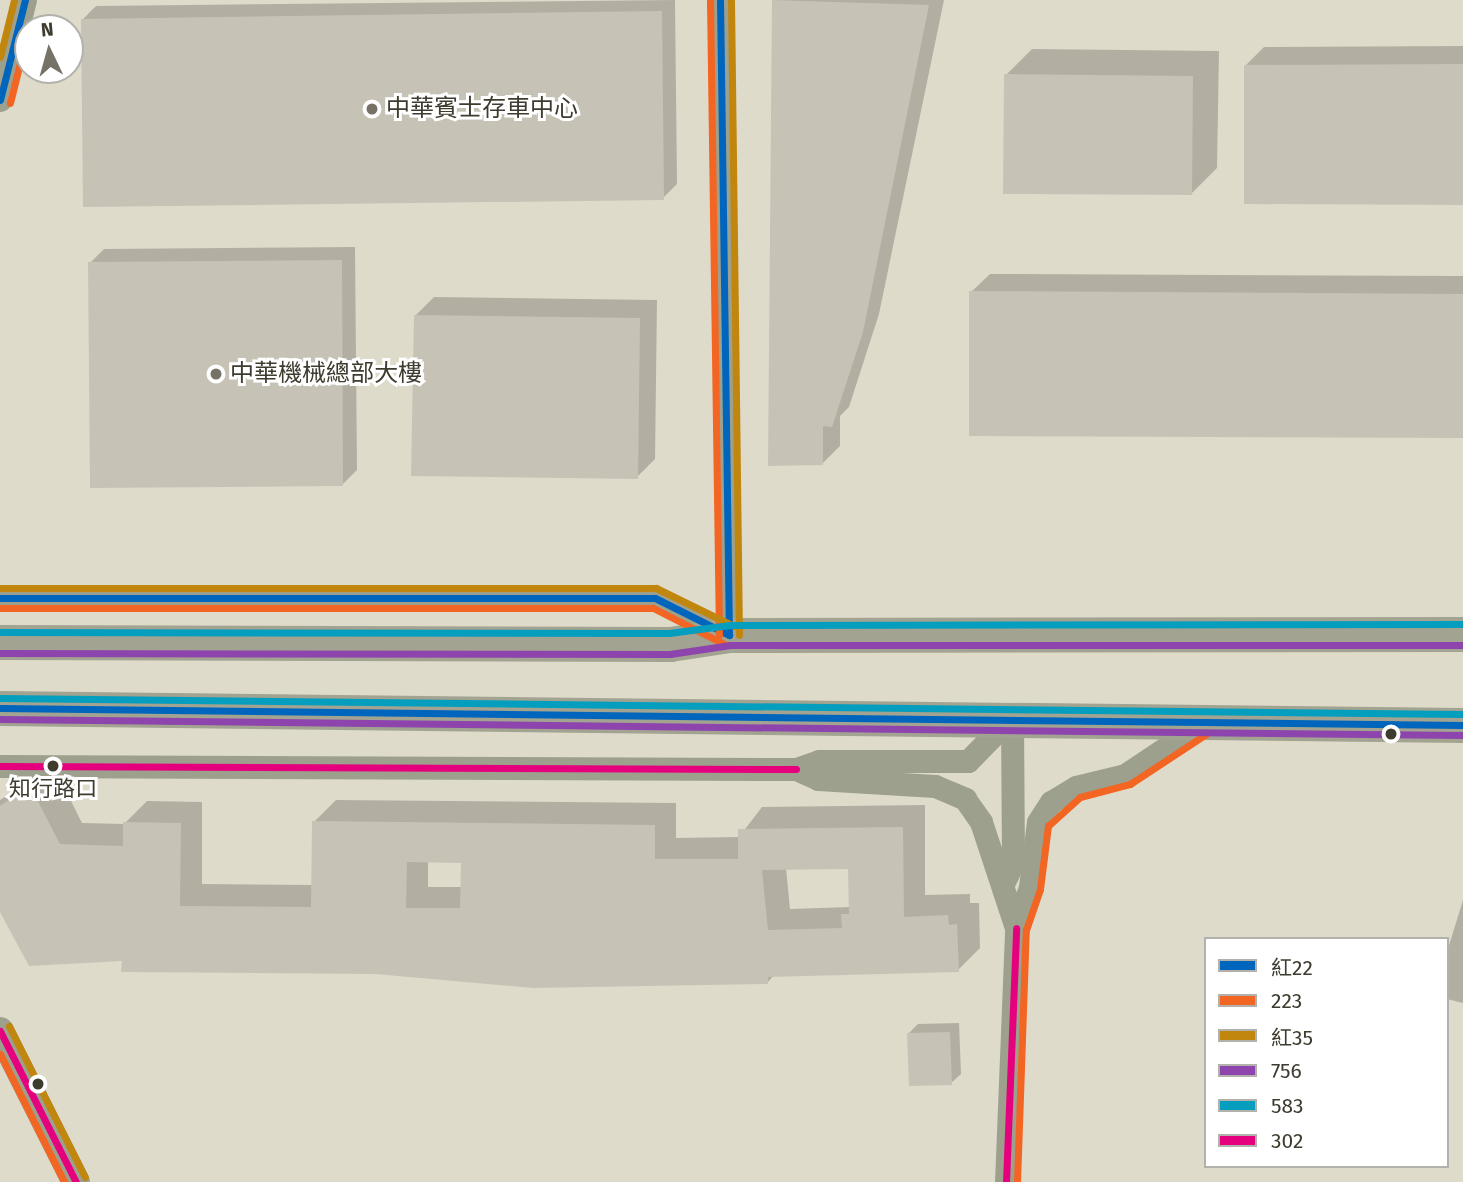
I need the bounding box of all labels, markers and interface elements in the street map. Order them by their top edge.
north arrow [14,14,84,84]
text: N [40,18,55,42]
place label: 中華賓士存車中心 [386,95,578,123]
marker: 中華賓士存車中心 [364,101,380,117]
place label: 中華機械總部大樓 [230,360,422,388]
marker: 中華機械總部大樓 [208,366,224,382]
unlabelled marker [1384,727,1398,741]
marker: 知行路口 [46,759,60,773]
place label: 知行路口 [9,776,97,802]
legend [1204,937,1449,1168]
text: 紅22 [1271,955,1313,981]
text: 223 [1271,988,1302,1014]
text: 紅35 [1271,1025,1313,1051]
text: 756 [1271,1058,1302,1084]
unlabelled marker [31,1077,45,1091]
text: 583 [1271,1093,1304,1119]
text: 302 [1271,1128,1303,1154]

